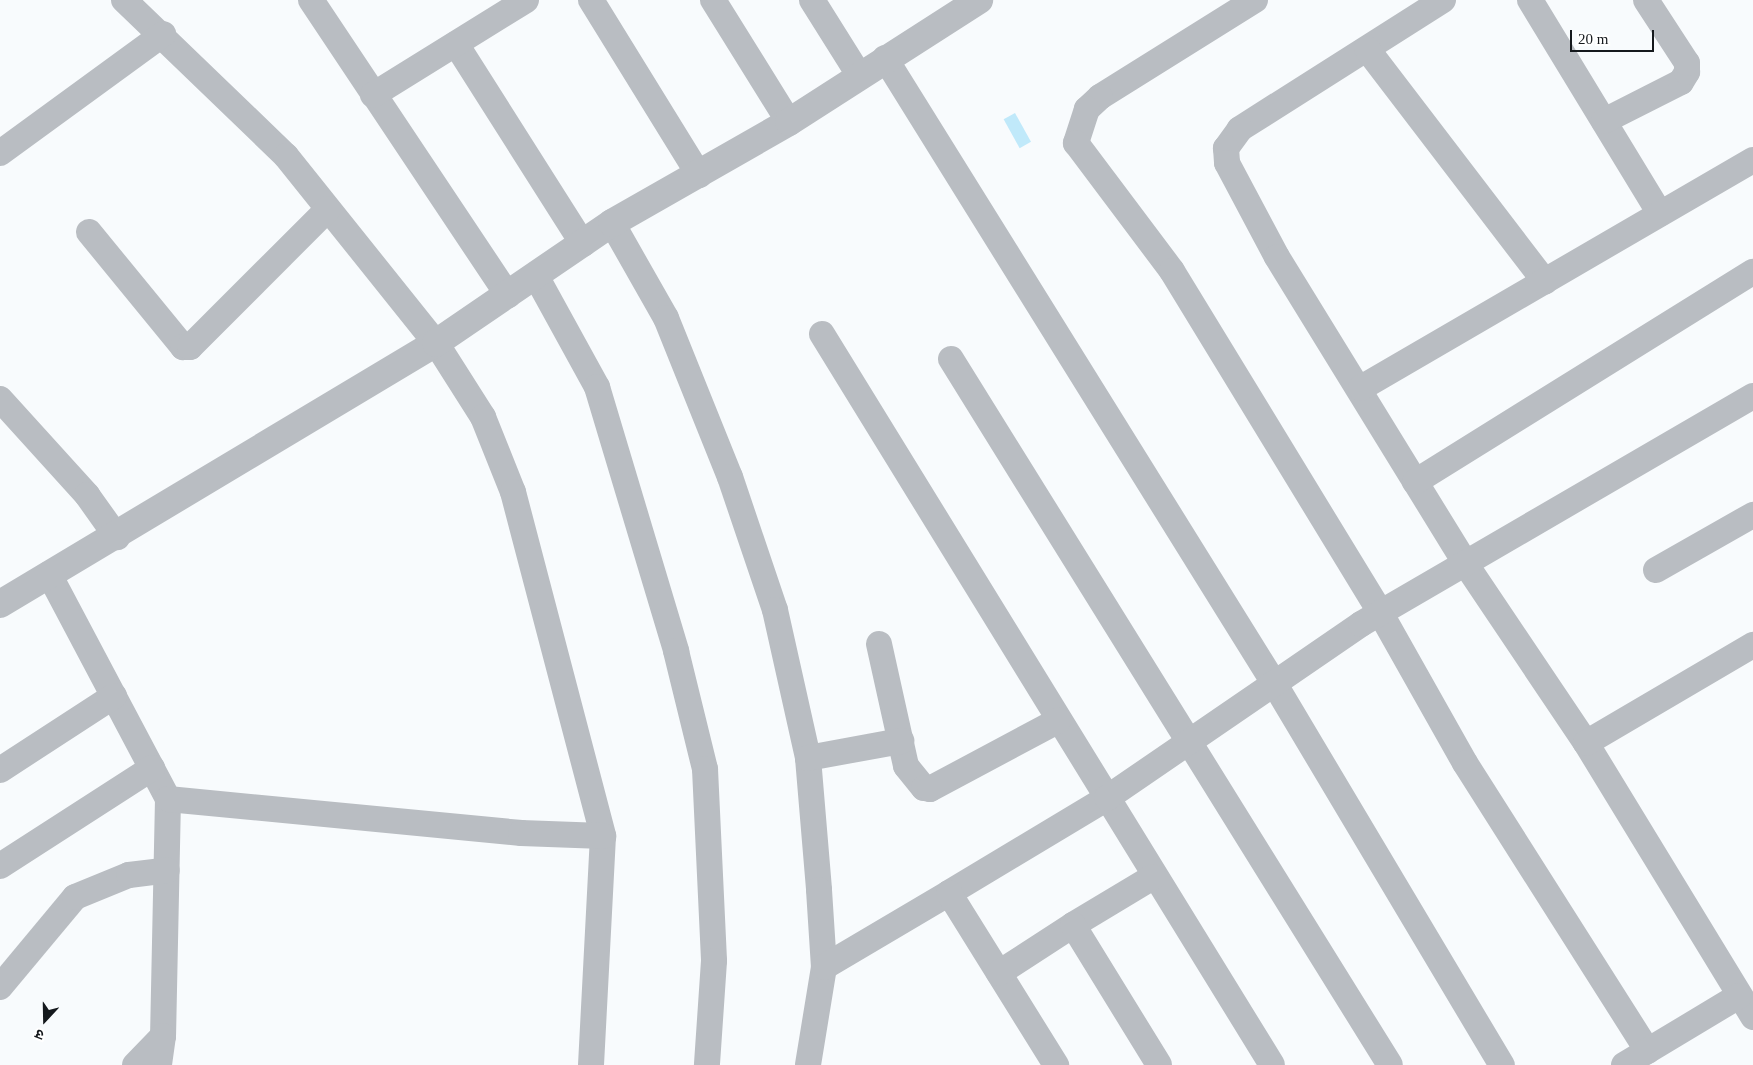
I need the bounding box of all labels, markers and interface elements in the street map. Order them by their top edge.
scale bar [1573,20,1657,52]
text: 20 m [1578,31,1608,47]
north arrow [20,995,70,1045]
text: उ [33,1026,46,1043]

